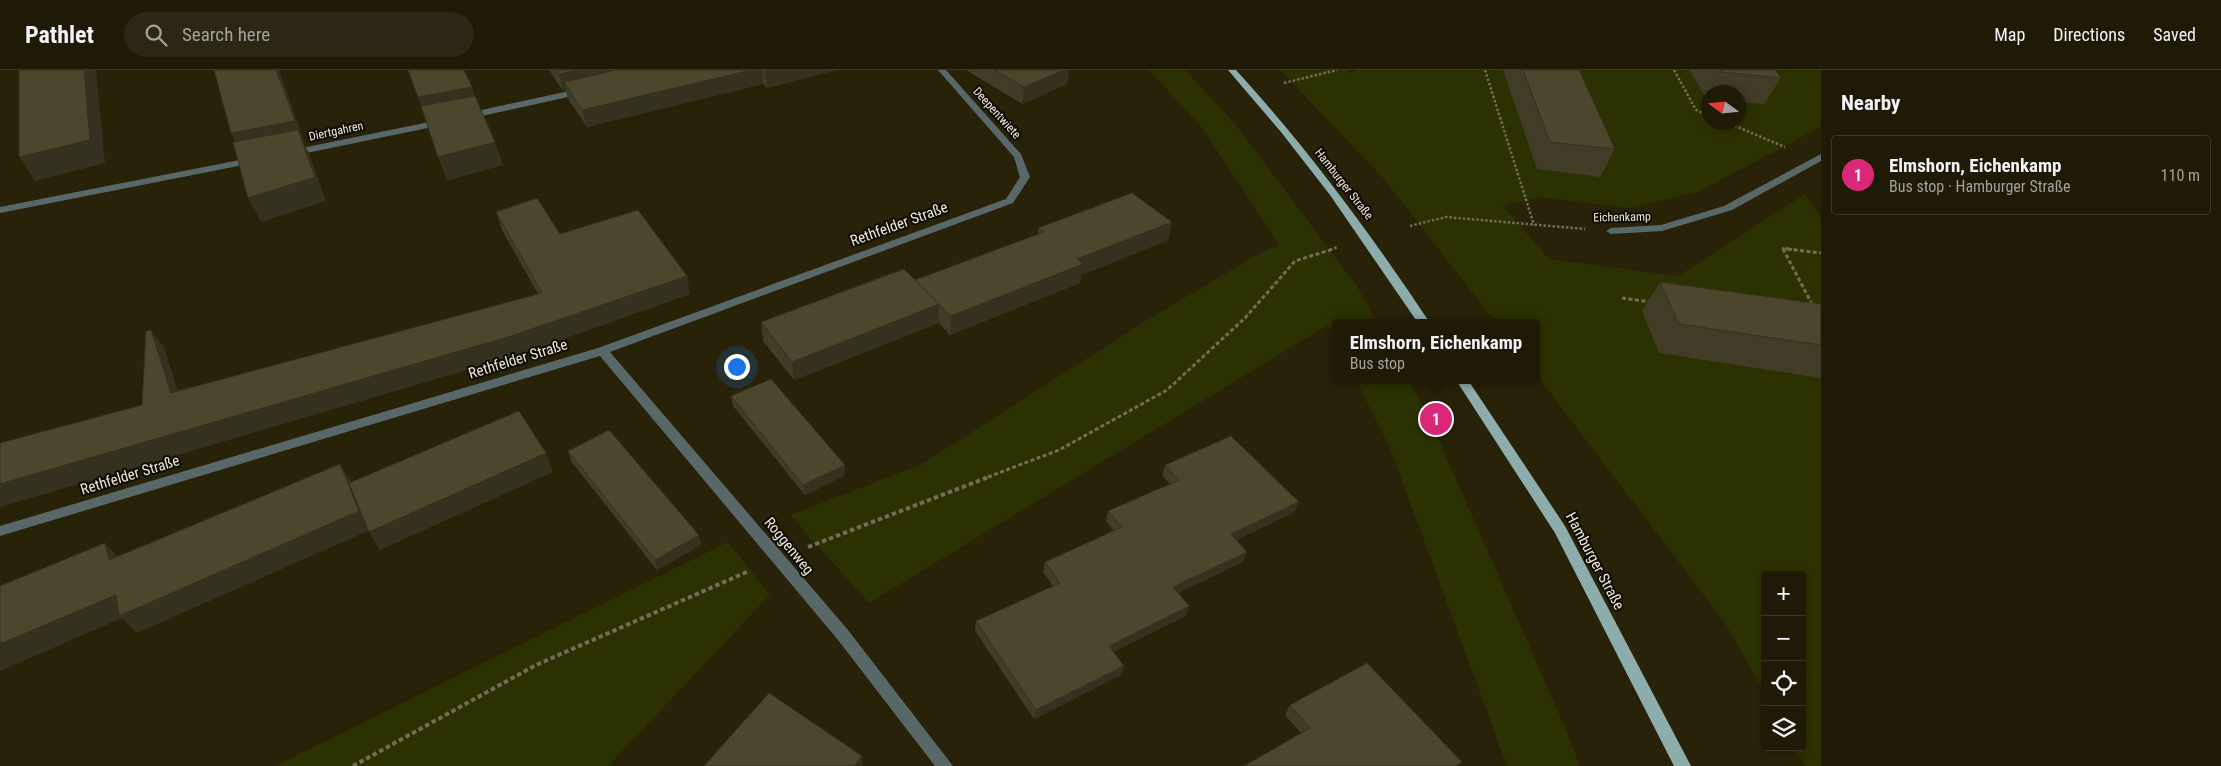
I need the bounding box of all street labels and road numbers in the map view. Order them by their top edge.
street label: Deepentwiete [970,84,1024,142]
street label: Diertgahren [308,118,365,144]
street label: Hamburger Straße [1312,146,1376,223]
street label: Rethfelder Straße [848,198,950,250]
street label: Eichenkamp [1593,209,1651,225]
street label: Rethfelder Straße [466,335,570,383]
street label: Rethfelder Straße [78,451,182,499]
street label: Hamburger Straße [1562,509,1628,613]
street label: Roggenweg [760,514,818,578]

